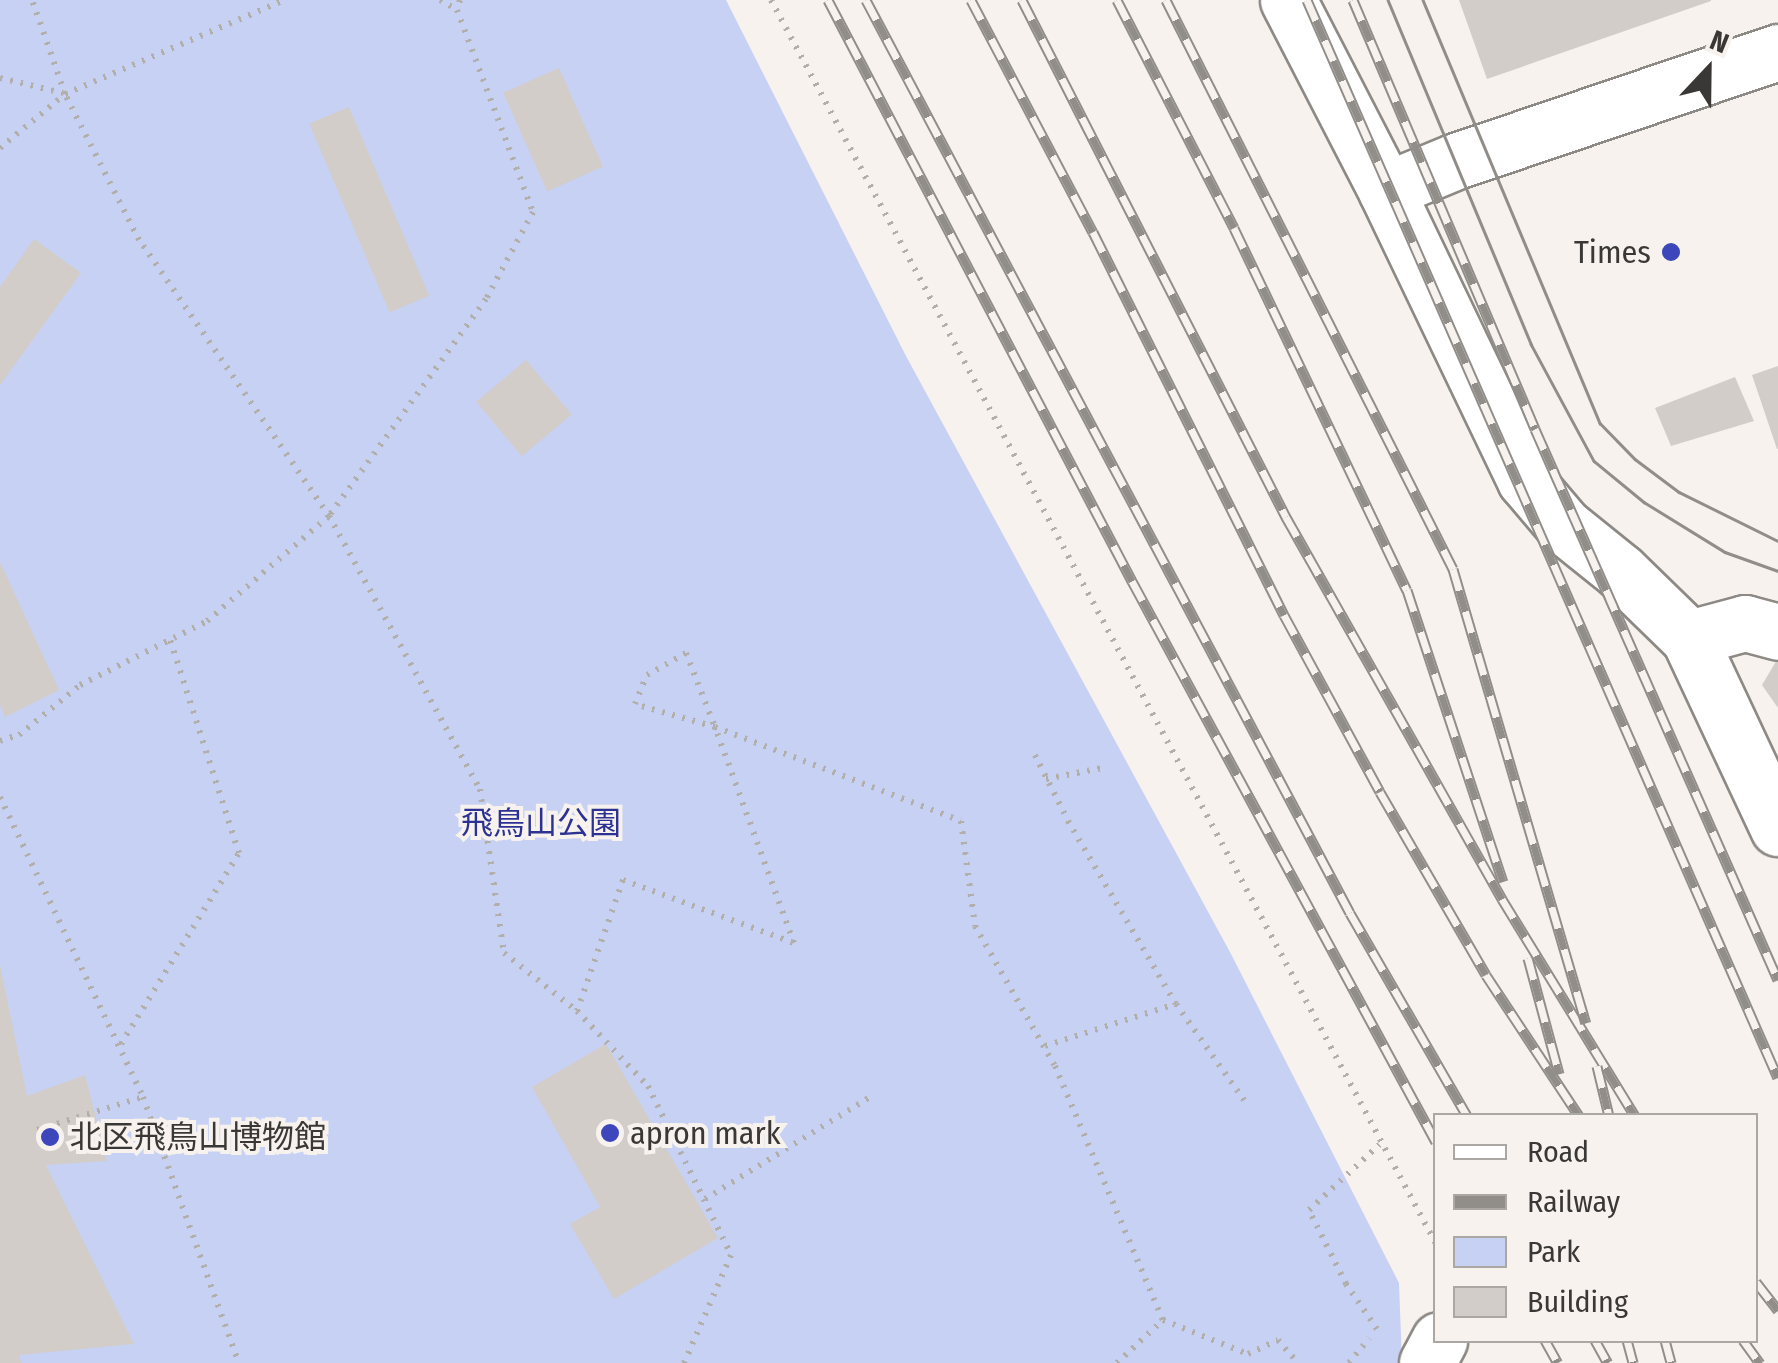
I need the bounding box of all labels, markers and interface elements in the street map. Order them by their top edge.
north arrow [1658,20,1758,120]
text: N [1705,23,1733,60]
place label: Times [1574,233,1651,271]
marker: Times [1660,241,1682,263]
park label: 飛鳥山公園 [461,804,621,842]
legend [1433,1113,1758,1343]
place label: apron mark [630,1114,781,1152]
place label: 北区飛鳥山博物館 [70,1118,326,1156]
marker: apron mark [599,1122,621,1144]
marker: 北区飛鳥山博物館 [39,1126,61,1148]
text: Road [1527,1134,1589,1170]
text: Railway [1527,1184,1620,1220]
text: Park [1527,1234,1580,1270]
text: Building [1527,1284,1628,1320]

